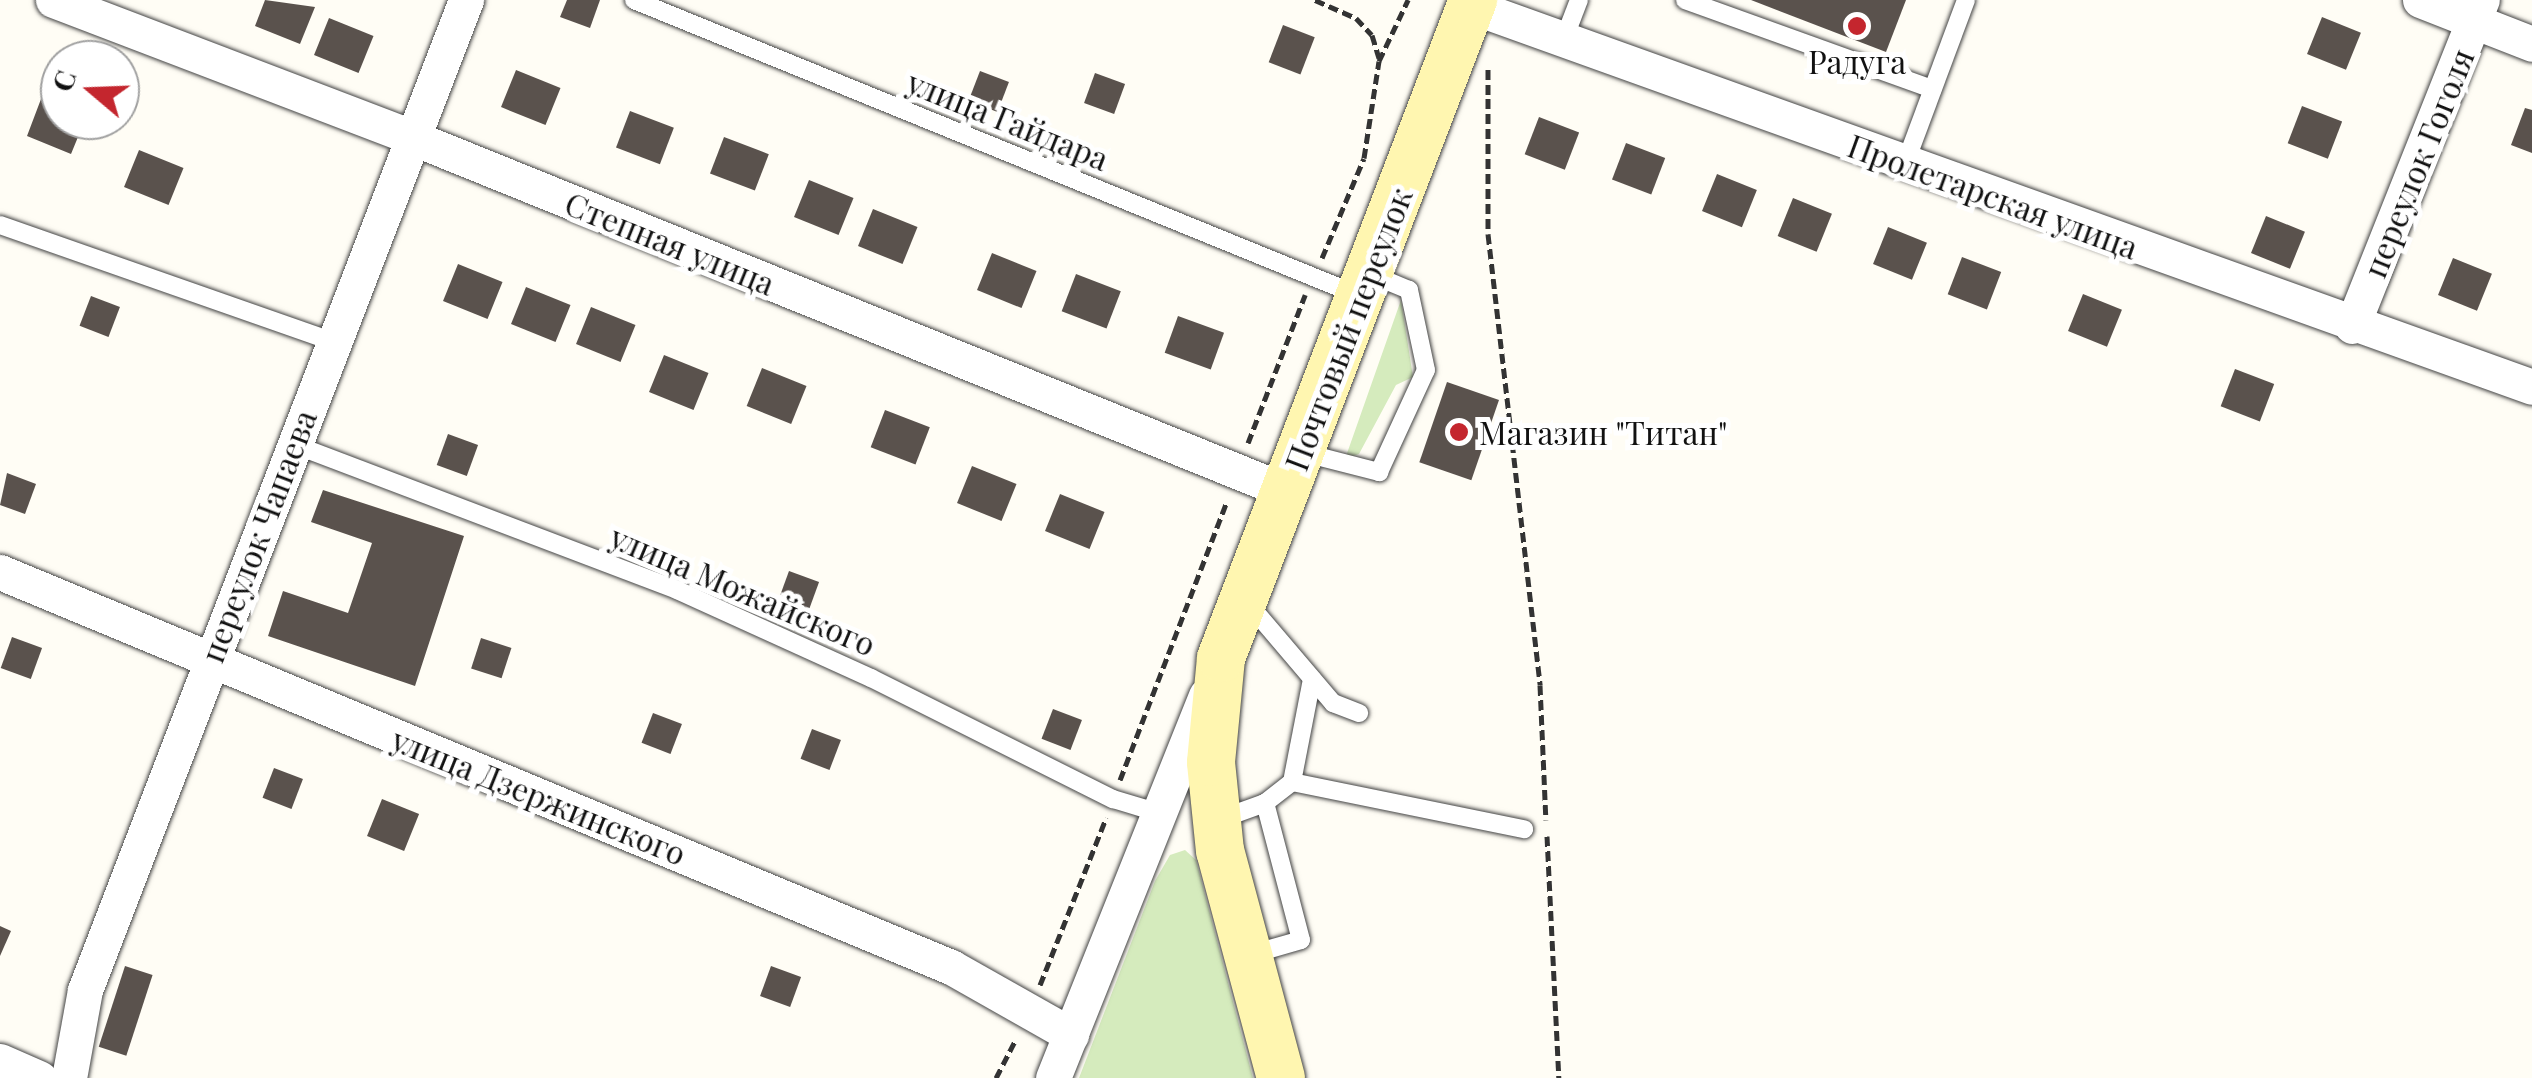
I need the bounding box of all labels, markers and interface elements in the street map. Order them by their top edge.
marker: Радуга [1846,15,1868,37]
north arrow [40,40,140,140]
place label: Радуга [1808,42,1906,80]
street label: переулок Гоголя [2355,43,2481,283]
street label: улица Гайдара [902,62,1114,178]
text: С [42,65,84,96]
street label: Пролетарская улица [1843,126,2143,266]
street label: Почтовый переулок [1276,182,1420,476]
street label: Степная улица [560,184,780,302]
street label: переулок Чапаева [192,404,324,668]
place label: Магазин "Титан" [1479,413,1728,451]
marker: Магазин "Титан" [1448,421,1470,443]
street label: улица Можайского [605,517,881,663]
street label: улица Дзержинского [386,719,692,873]

